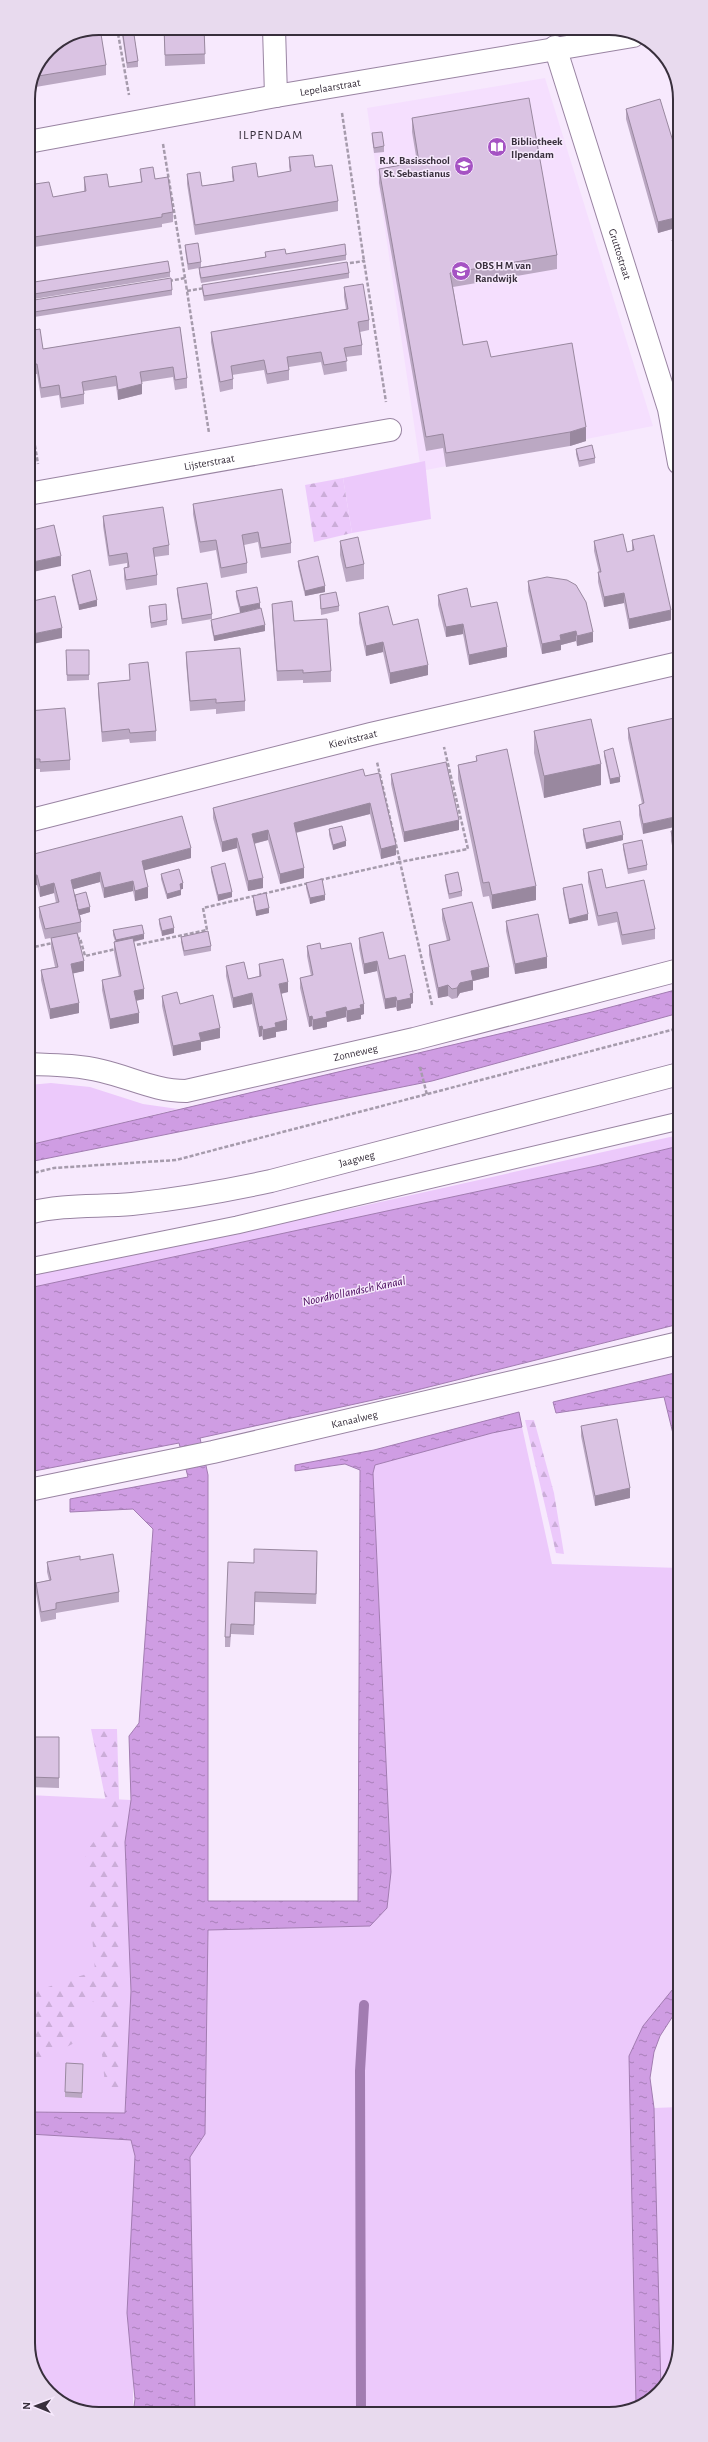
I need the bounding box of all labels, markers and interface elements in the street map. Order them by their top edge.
street label: Lepelaarstraat [299,77,362,98]
district label: ILPENDAM [239,129,303,142]
library icon: Bibliotheek Ilpendam [486,136,508,158]
place label: Bibliotheek Ilpendam [511,136,563,160]
place label: R.K. Basisschool St. Sebastianus [379,155,450,179]
school or university icon: R.K. Basisschool St. Sebastianus [453,155,475,177]
street label: Gruttostraat [607,227,633,281]
school or university icon: OBS H M van Randwijk [450,260,472,282]
place label: OBS H M van Randwijk [475,260,531,284]
street label: Lijsterstraat [183,453,236,472]
street label: Kievitstraat [328,728,378,751]
street label: Zonneweg [333,1042,379,1063]
street label: Jaagweg [338,1149,376,1169]
water label: Noordhollandsch Kanaal [301,1274,407,1308]
street label: Kanaalweg [330,1409,379,1430]
north arrow [16,2386,56,2426]
text: N [21,2402,32,2410]

